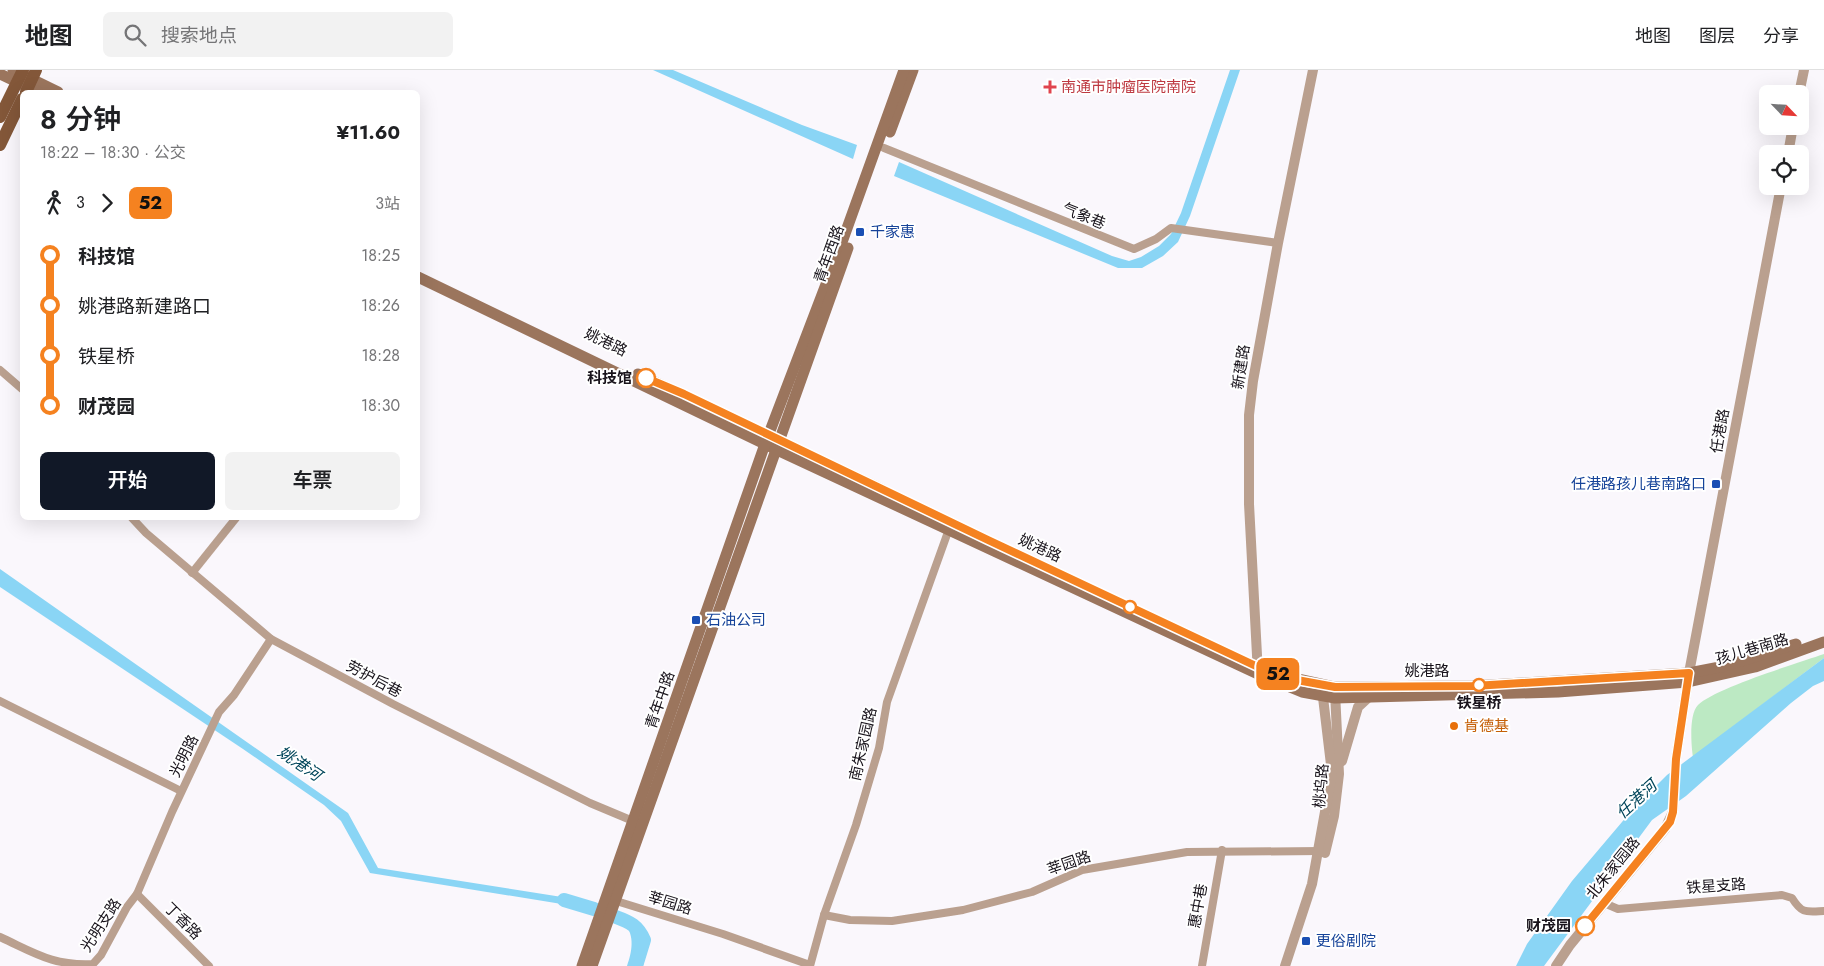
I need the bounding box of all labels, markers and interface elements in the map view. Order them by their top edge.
search box [103,12,453,57]
text: 地图 [25,18,73,53]
icon: search [121,21,149,49]
text: 搜索地点 [161,22,237,49]
text: 地图 [1635,23,1671,49]
text: 图层 [1699,23,1735,49]
text: 分享 [1763,23,1799,49]
place label: 南通市肿瘤医院南院 [1061,76,1196,98]
marker: 南通市肿瘤医院南院 [1043,80,1057,94]
north arrow [1759,85,1809,135]
map controls [1759,85,1809,195]
text: 8 分钟 [40,99,121,140]
text: ¥11.60 [337,119,400,146]
text: 18:22 – 18:30 · 公交 [40,141,186,164]
button: locate [1759,145,1809,195]
icon: walk [40,189,68,217]
icon: forward [93,189,121,217]
text: 52 [139,190,162,216]
text: 3 [76,191,85,214]
text: 3站 [375,192,400,215]
street label: 气象巷 [1059,197,1109,235]
place label: 千家惠 [870,221,915,243]
street label: 青年西路 [808,222,850,286]
marker: 千家惠 [854,226,866,238]
text: 科技馆 [78,243,135,270]
text: 18:25 [361,244,400,267]
text: 姚港路新建路口 [78,293,211,320]
text: 18:26 [361,294,400,317]
street label: 姚港路 [581,322,631,362]
text: 铁星桥 [78,343,135,370]
street label: 新建路 [1227,343,1255,391]
text: 18:28 [361,344,400,367]
place label: 科技馆 [587,367,632,389]
marker: 科技馆 [636,368,656,388]
text: 财茂园 [78,393,135,420]
text: 18:30 [361,394,400,417]
street label: 任港路 [1705,407,1735,455]
button: 开始 [40,452,215,510]
button: 车票 [225,452,400,510]
place label: 任港路孩儿巷南路口 [1571,473,1706,495]
marker: 任港路孩儿巷南路口 [1710,478,1722,490]
street label: 姚港路 [1015,529,1065,567]
unlabelled marker [1123,600,1137,614]
place label: 石油公司 [706,609,766,631]
marker: 石油公司 [690,614,702,626]
street label: 孩儿巷南路 [1713,628,1791,670]
street label: 劳护后巷 [342,655,406,703]
line badge: 52 [1256,658,1300,690]
street label: 姚港路 [1404,660,1450,682]
text: 52 [1266,661,1290,687]
street label: 青年中路 [640,668,680,732]
marker: 铁星桥 [1472,678,1486,692]
place label: 铁星桥 [1456,692,1502,714]
street label: 南朱家园路 [844,705,882,783]
place label: 肯德基 [1464,715,1509,737]
marker: 肯德基 [1448,720,1460,732]
street label: 光明路 [164,731,204,781]
water label: 姚港河 [273,740,329,788]
street label: 桃坞路 [1308,763,1334,809]
water label: 任港河 [1611,773,1664,824]
street label: 北朱家园路 [1581,832,1645,904]
street label: 莘园路 [1044,845,1094,881]
street label: 铁星支路 [1685,873,1747,899]
street label: 惠中巷 [1183,882,1213,930]
street label: 莘园路 [645,886,695,920]
street label: 光明支路 [75,894,127,956]
street label: 丁香路 [159,897,207,945]
place label: 财茂园 [1526,915,1571,937]
marker: 财茂园 [1575,916,1595,936]
place label: 更俗剧院 [1316,930,1376,952]
marker: 更俗剧院 [1300,935,1312,947]

